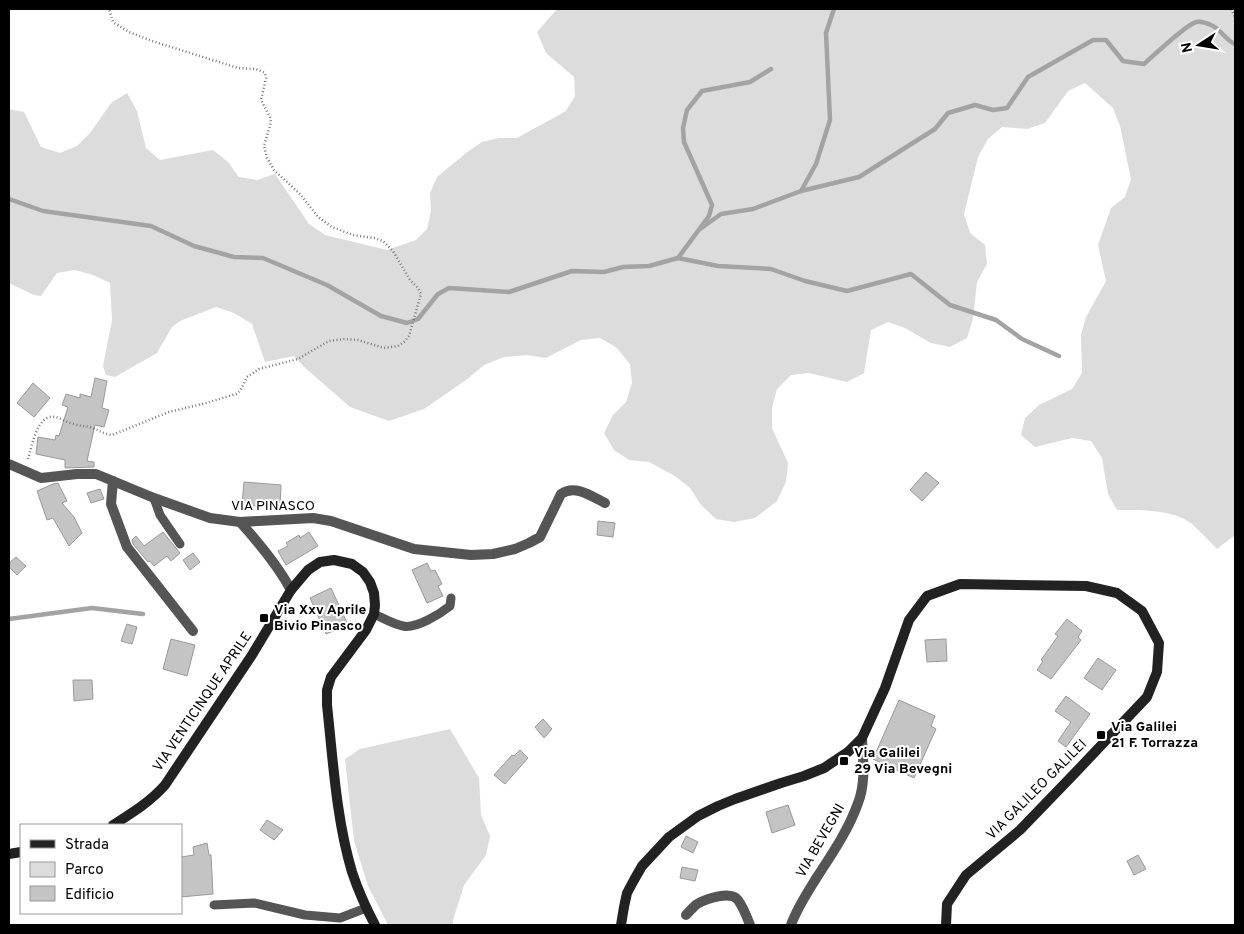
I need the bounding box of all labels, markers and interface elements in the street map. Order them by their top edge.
north arrow [1174,20,1224,70]
text: N [1178,41,1197,54]
street label: VIA PINASCO [231,498,315,515]
place label: Via Xxv Aprile Bivio Pinasco [274,602,366,635]
marker: Via Xxv Aprile Bivio Pinasco [258,612,270,624]
street label: VIA VENTICINQUE APRILE [150,629,256,775]
place label: Via Galilei 21 F. Torrazza [1111,719,1198,752]
marker: Via Galilei 21 F. Torrazza [1095,729,1107,741]
street label: VIA GALILEO GALILEI [983,736,1091,844]
place label: Via Galilei 29 Via Bevegni [854,745,952,778]
marker: Via Galilei 29 Via Bevegni [838,755,850,767]
street label: VIA BEVEGNI [793,801,849,881]
legend [20,824,182,914]
text: Strada [65,836,109,855]
text: Parco [65,861,104,880]
text: Edificio [65,886,114,905]

